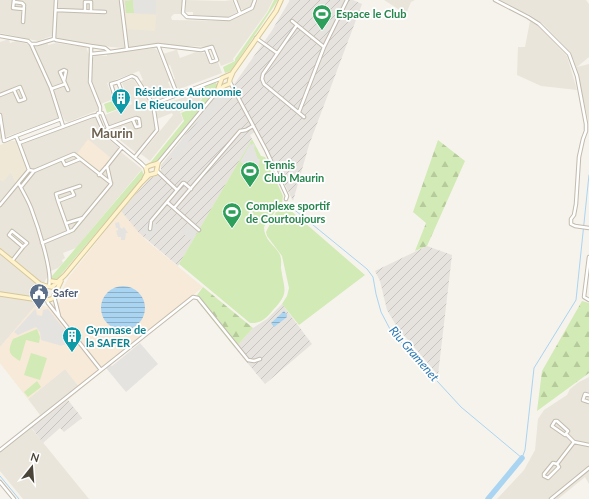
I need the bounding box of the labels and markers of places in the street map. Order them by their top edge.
sports icon: Espace le Club [311,3,333,31]
place label: Espace le Club [336,7,406,20]
place label: Résidence Autonomie Le Rieucoulon [135,85,242,111]
building icon: Résidence Autonomie Le Rieucoulon [110,87,132,115]
place label: Tennis Club Maurin [264,158,324,184]
sports icon: Tennis Club Maurin [239,160,261,188]
place label: Complexe sportif de Courtoujours [246,199,330,225]
sports icon: Complexe sportif de Courtoujours [221,201,243,229]
public building icon: Safer [28,282,50,310]
place label: Safer [53,286,79,299]
place label: Gymnase de la SAFER [86,323,146,349]
building icon: Gymnase de la SAFER [61,325,83,353]

